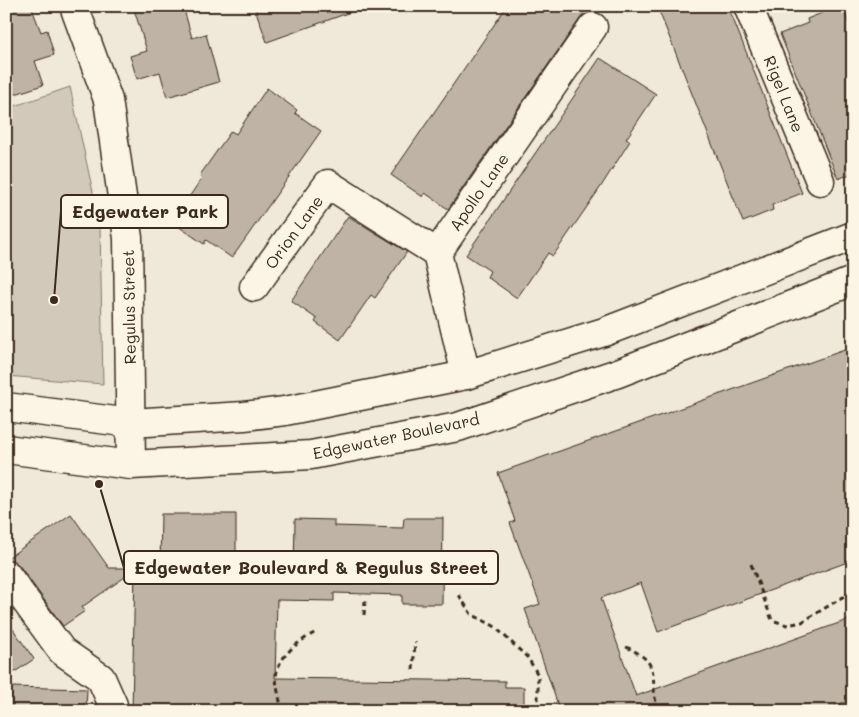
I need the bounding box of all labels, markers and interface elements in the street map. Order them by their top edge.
street label: Rigel Lane [760,53,809,135]
street label: Apollo Lane [444,149,513,235]
street label: Orion Lane [260,191,327,273]
callout: Edgewater Park [61,195,228,228]
text: Edgewater Park [72,199,218,223]
street label: Regulus Street [117,249,140,365]
street label: Edgewater Boulevard [311,408,481,463]
callout: Edgewater Boulevard & Regulus Street [124,551,498,584]
text: Edgewater Boulevard & Regulus Street [134,555,488,579]

